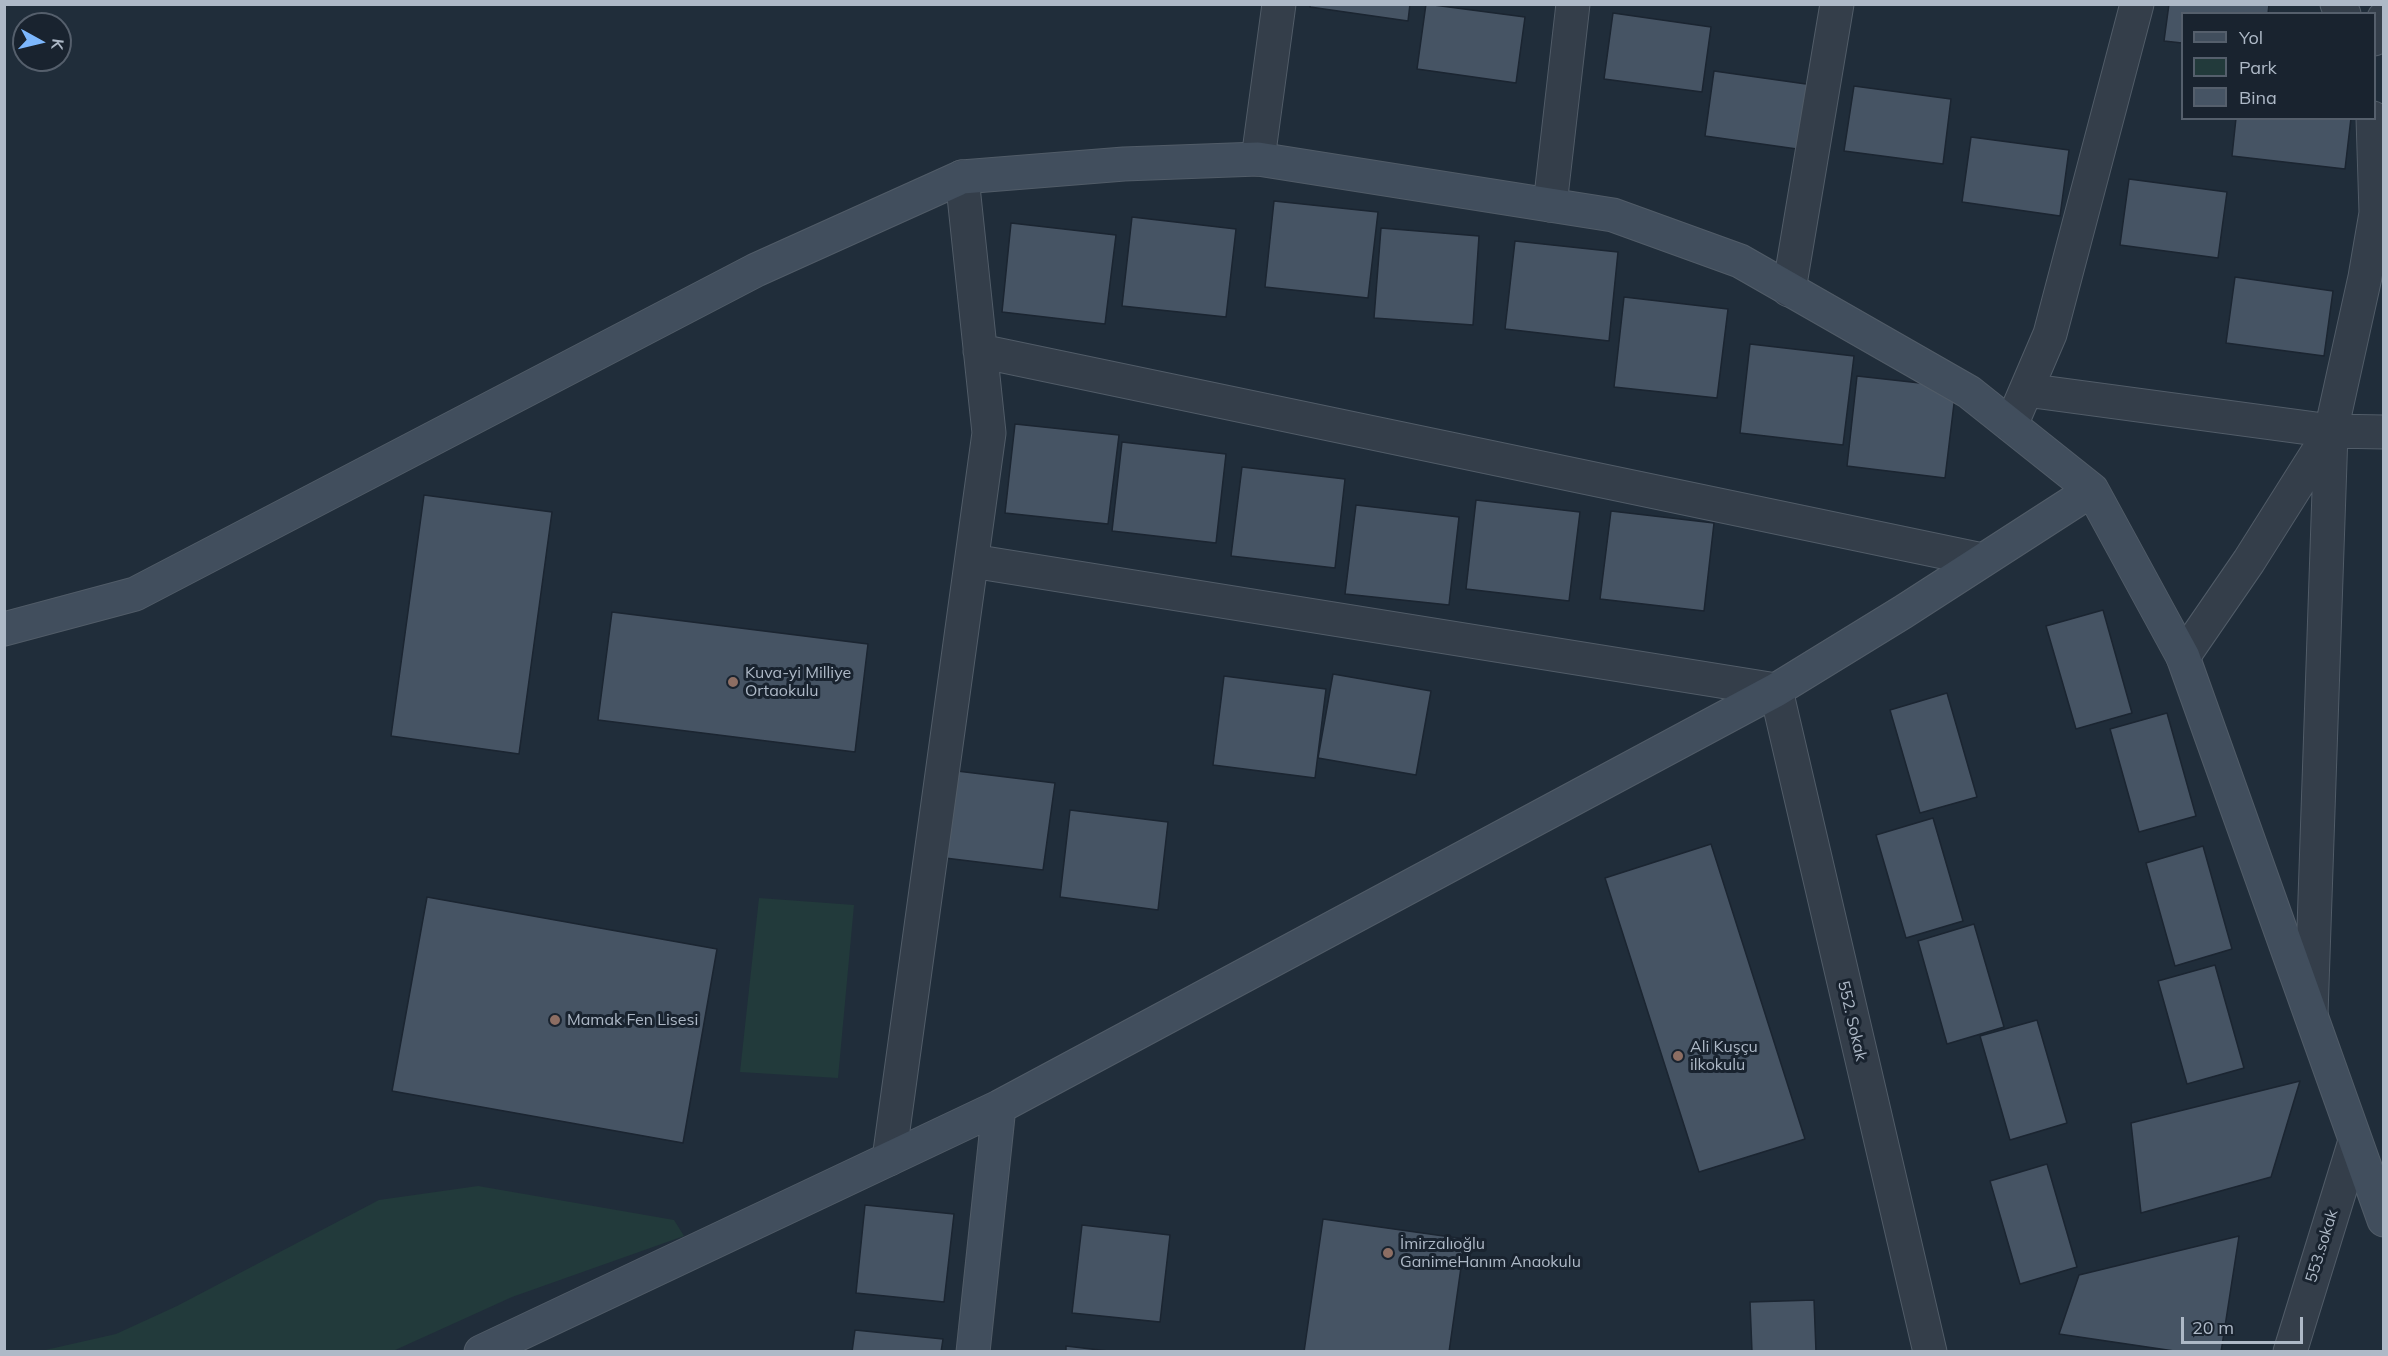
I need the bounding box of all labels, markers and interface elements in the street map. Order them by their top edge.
north arrow [12,12,72,72]
legend [2181,12,2376,120]
text: Yol [2239,26,2263,49]
text: K [47,38,68,51]
text: Park [2239,56,2277,79]
text: Bina [2239,86,2277,109]
place label: Kuva-yi Milliye Ortaokulu [745,663,851,701]
marker: Kuva-yi Milliye Ortaokulu [726,675,740,689]
street label: 552. Sokak [1833,979,1871,1063]
place label: Mamak Fen Lisesi [567,1010,698,1030]
marker: Mamak Fen Lisesi [548,1013,562,1027]
place label: Ali Kuşçu ilkokulu [1690,1037,1758,1075]
marker: Ali Kuşçu ilkokulu [1671,1049,1685,1063]
street label: 553.sokak [2302,1207,2342,1285]
place label: İmirzalıoğlu GanimeHanım Anaokulu [1400,1234,1581,1272]
marker: İmirzalıoğlu GanimeHanım Anaokulu [1381,1246,1395,1260]
scale bar [2184,1305,2306,1343]
text: 20 m [2192,1316,2234,1339]

